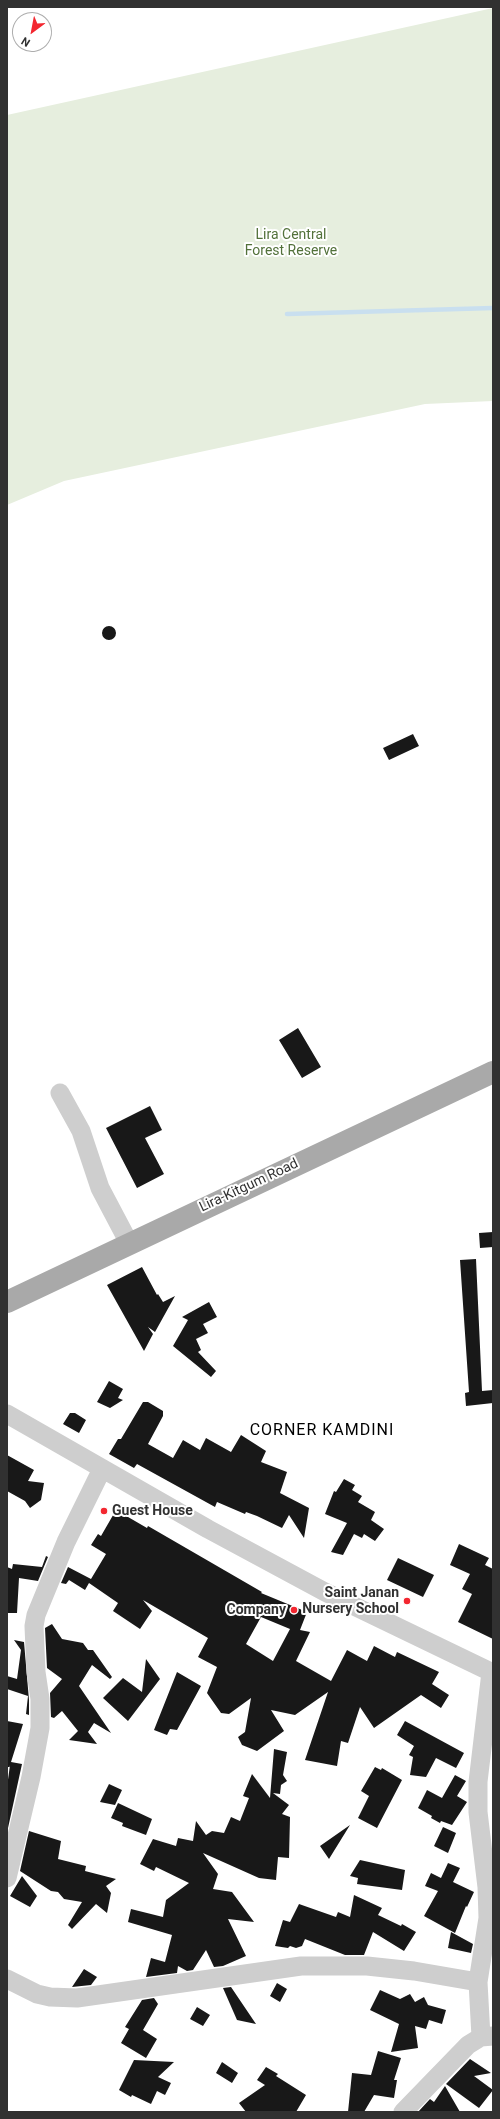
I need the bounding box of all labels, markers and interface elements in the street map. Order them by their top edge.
north arrow [12,12,52,52]
text: N [19,34,33,49]
park label: Lira Central Forest Reserve [245,227,337,260]
street label: Lira-Kitgum Road [197,1156,301,1216]
district label: CORNER KAMDINI [250,1421,394,1441]
place label: Guest House [112,1503,193,1519]
marker: Guest House [99,1506,109,1516]
place label: Saint Janan Nursery School [302,1585,399,1618]
marker: Saint Janan Nursery School [402,1596,412,1606]
place label: Company [227,1602,286,1618]
marker: Company [289,1605,299,1615]

